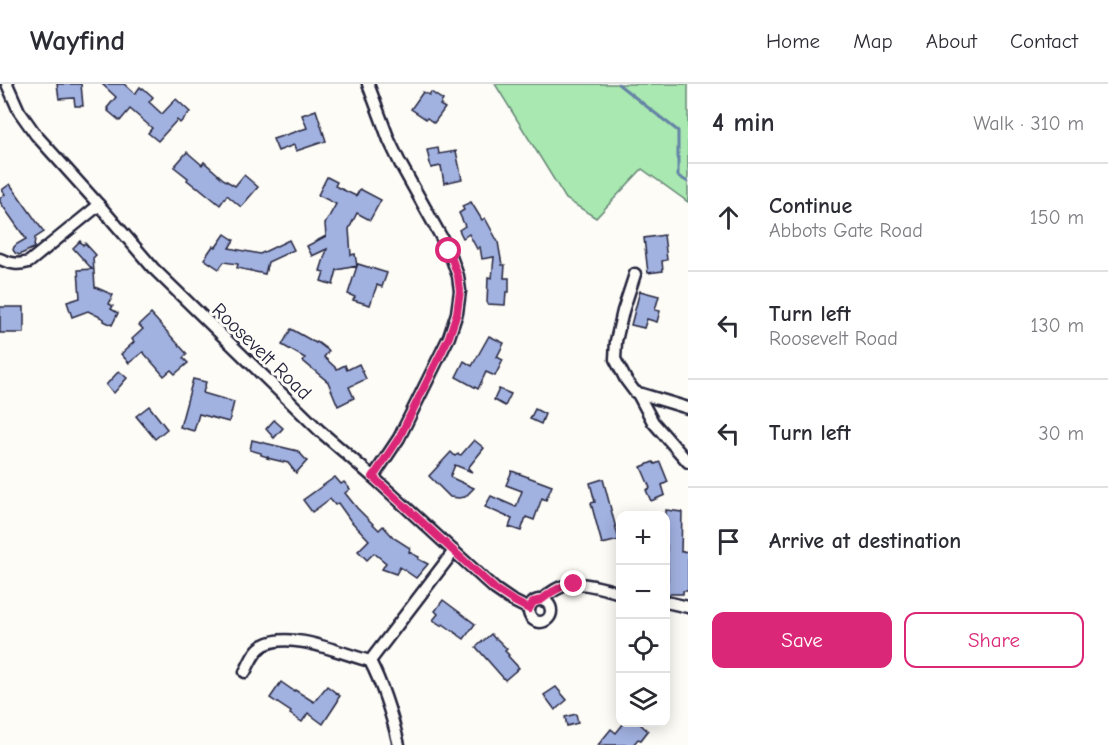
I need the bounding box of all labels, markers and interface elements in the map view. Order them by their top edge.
text: Wayfind [30,25,125,57]
text: Home [766,29,820,53]
text: Map [853,29,893,53]
text: About [926,29,977,53]
text: Contact [1010,29,1078,53]
text: 4 min [712,108,775,138]
text: Walk · 310 m [973,112,1084,135]
text: Continue [769,193,852,219]
icon: ahead [712,201,745,234]
text: 150 m [1030,206,1084,229]
text: Abbots Gate Road [769,219,923,242]
route start [435,237,461,263]
street label: Roosevelt Road [207,298,316,404]
text: Turn left [769,301,851,327]
icon: left [712,309,745,342]
text: 130 m [1031,314,1084,337]
text: Roosevelt Road [769,327,898,350]
icon: left [712,417,745,450]
text: Turn left [769,420,851,446]
text: 30 m [1038,422,1084,445]
map controls [616,511,670,727]
button: + [616,511,670,565]
icon: arrive [712,525,745,558]
text: Arrive at destination [769,528,961,554]
button: − [616,565,670,619]
route end [560,570,586,596]
button: Save [712,612,892,668]
button: Share [904,612,1084,668]
button: locate [616,619,670,673]
button: layers [616,673,670,727]

